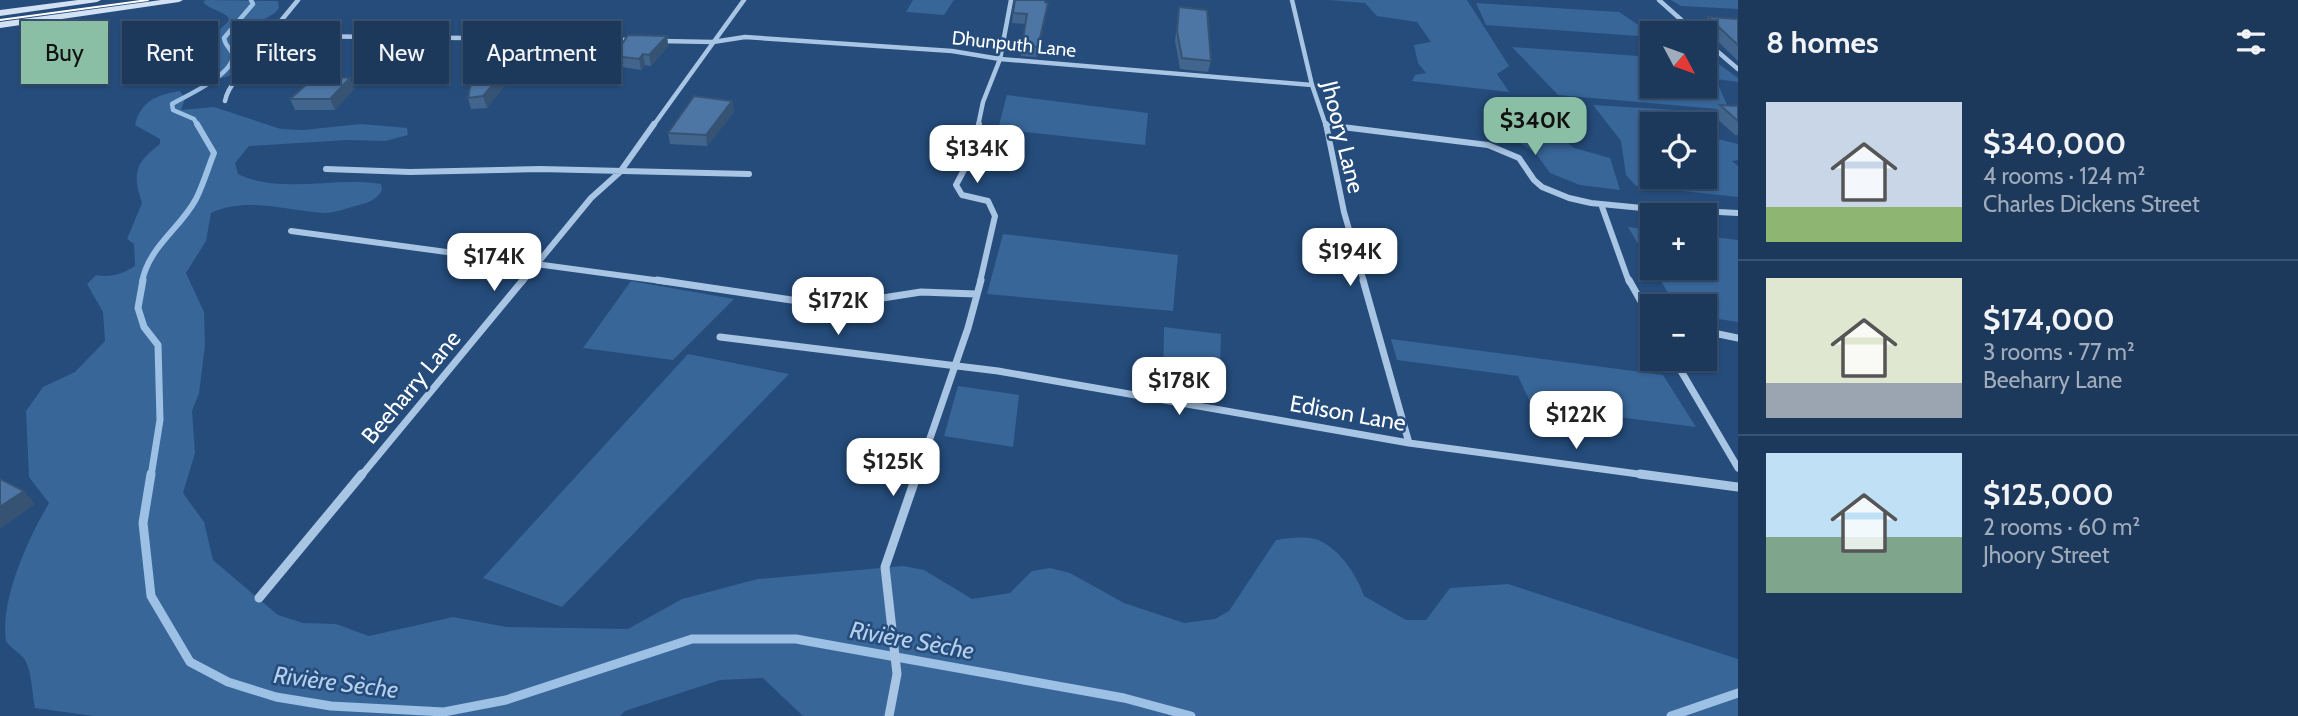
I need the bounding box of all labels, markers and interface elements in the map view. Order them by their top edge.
chip: Buy [21,21,108,84]
chip: Rent [122,21,218,84]
chip: Filters [232,21,340,84]
chip: New [354,21,449,84]
chip: Apartment [463,21,621,84]
north arrow [1640,21,1717,98]
map controls [1640,21,1717,371]
icon: filters [2232,23,2270,61]
text: 8 homes [1766,24,1879,61]
street label: Dhunputh Lane [951,26,1078,62]
street label: Jhoory Lane [1315,77,1371,196]
pin: $340K [1486,97,1584,157]
text: $340K [1500,106,1570,134]
button: locate [1640,112,1717,189]
pin: $134K [928,125,1026,185]
text: $340,000 [1983,125,2126,162]
icon: home [1822,130,1906,214]
text: $134K [946,134,1008,162]
text: 4 rooms · 124 m² [1983,162,2145,190]
text: Charles Dickens Street [1983,190,2200,218]
button: + [1640,203,1717,280]
pin: $194K [1301,229,1399,288]
pin: $174K [445,233,543,293]
text: $194K [1318,237,1382,265]
text: $174K [463,242,525,270]
pin: $172K [789,278,887,337]
text: $172K [808,286,868,314]
button: − [1640,294,1717,371]
text: $174,000 [1983,301,2115,338]
icon: home [1822,306,1906,390]
street label: Beeharry Lane [356,324,467,449]
text: 3 rooms · 77 m² [1983,338,2135,366]
pin: $178K [1130,358,1228,417]
text: $178K [1148,366,1210,394]
text: Beeharry Lane [1983,366,2122,394]
street label: Edison Lane [1288,389,1408,437]
pin: $122K [1527,392,1625,451]
text: $122K [1546,400,1606,428]
pin: $125K [844,438,942,498]
text: $125K [863,447,923,475]
text: $125,000 [1983,476,2114,513]
icon: home [1822,481,1906,565]
text: 2 rooms · 60 m² [1983,513,2140,541]
text: Jhoory Street [1983,541,2110,569]
water label: Rivière Sèche [848,615,976,665]
water label: Rivière Sèche [272,660,400,704]

